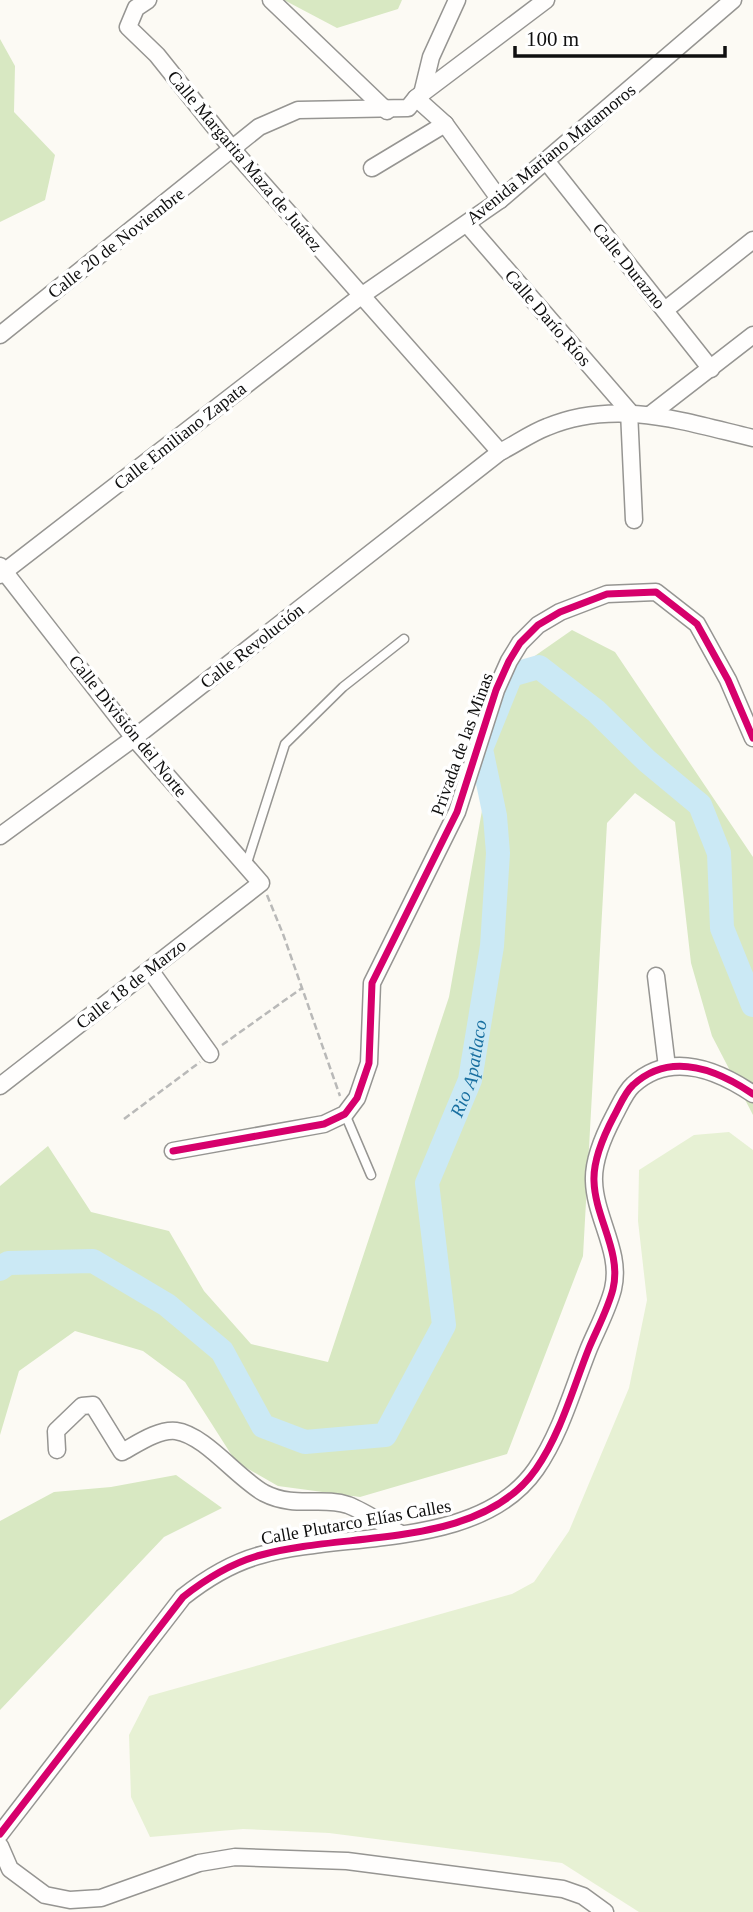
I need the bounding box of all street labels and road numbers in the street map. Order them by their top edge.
street label: Calle Margarita Maza de Juárez [164,67,326,255]
street label: Avenida Mariano Matamoros [462,80,640,228]
street label: Calle 20 de Noviembre [44,184,188,302]
street label: Calle Durazno [588,219,670,313]
street label: Calle Darío Ríos [501,266,595,370]
street label: Calle Emiliano Zapata [110,378,250,494]
street label: Calle Revolución [196,599,308,693]
street label: Calle División del Norte [65,651,191,801]
street label: Privada de las Minas [427,670,497,818]
street label: Calle 18 de Marzo [72,935,190,1033]
street label: Calle Plutarco Elías Calles [259,1495,453,1549]

